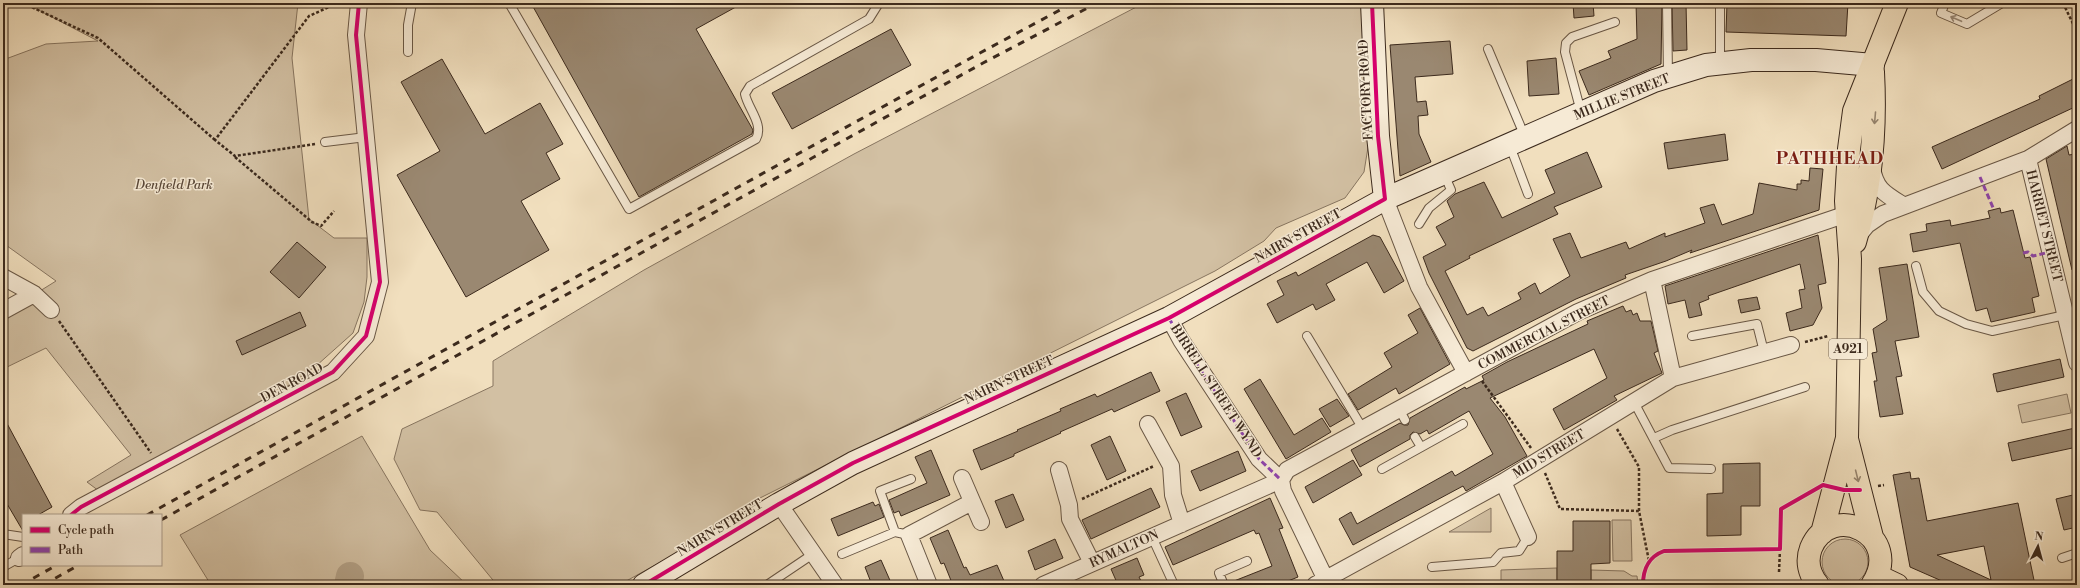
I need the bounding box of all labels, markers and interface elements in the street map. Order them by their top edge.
one-way arrow [1950,15,1962,23]
street label: FACTORY ROAD [1355,39,1377,141]
street label: MILLIE STREET [1571,70,1673,124]
one-way arrow [1871,111,1878,124]
district label: PATHHEAD [1776,148,1884,170]
street label: HARRIET STREET [2022,168,2066,284]
park label: Denfield Park [134,177,213,193]
street label: NAIRN STREET [1252,205,1344,267]
street label: COMMERCIAL STREET [1475,293,1613,373]
street label: BIRRELL STREET WYND [1166,320,1265,461]
road number: A921 [1829,339,1867,359]
street label: NAIRN STREET [962,352,1056,408]
street label: DEN ROAD [258,360,326,406]
street label: MID STREET [1510,426,1588,482]
one-way arrow [1853,469,1861,482]
street label: NAIRN STREET [674,496,766,560]
legend [22,514,162,566]
text: Cycle path [58,523,114,538]
street label: RYMALTON [1087,526,1162,571]
north arrow [2018,526,2058,566]
text: N [2034,530,2044,544]
text: Path [58,543,83,558]

